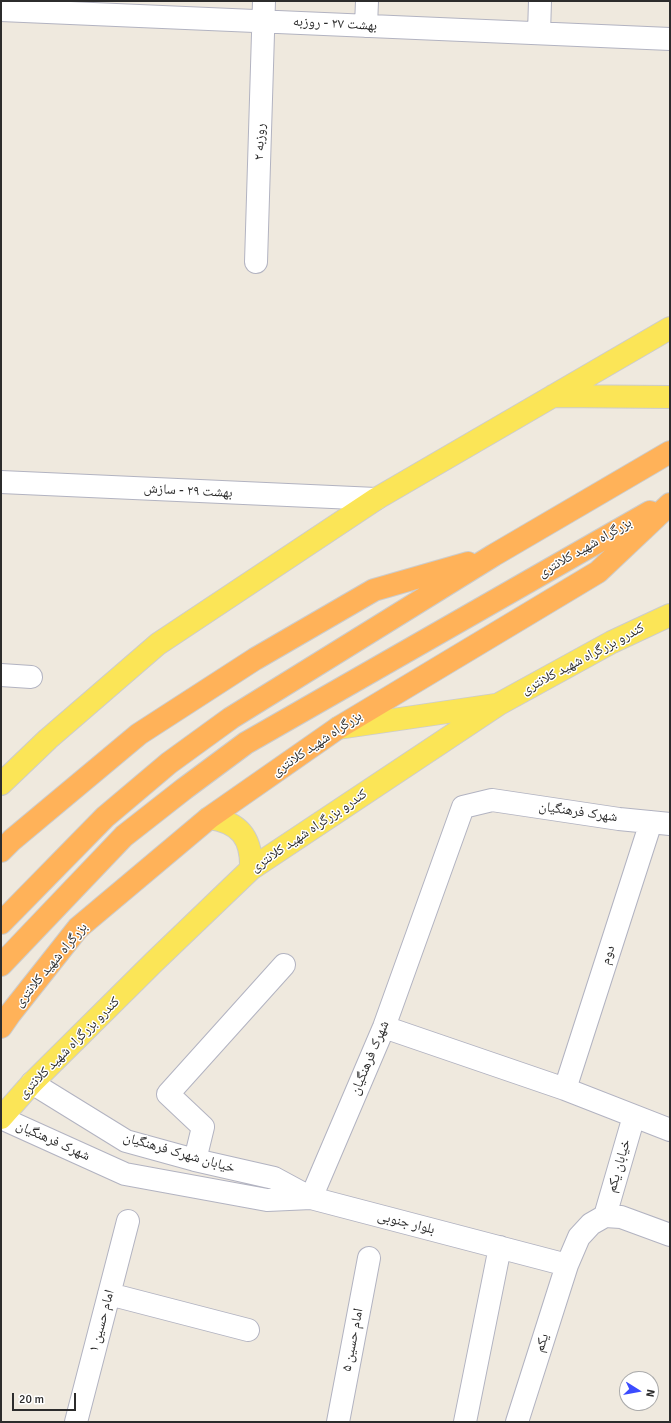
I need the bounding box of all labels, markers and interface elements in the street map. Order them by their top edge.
street label: بهشت ۲۷ - روزبه [293,13,377,35]
street label: ۲ روزبه [251,123,269,161]
street label: بهشت ۲۹ - سازش [143,480,233,502]
street label: بزرگراه شهید کلانتری [535,514,635,582]
street label: کندرو بزرگراه شهید کلانتری [519,619,647,699]
street label: بزرگراه شهید کلانتری [269,708,365,780]
street label: کندرو بزرگراه شهید کلانتری [248,786,370,876]
street label: شهرک فرهنگیان [538,798,618,826]
street label: بزرگراه شهید کلانتری [11,919,91,1011]
street label: دوم [597,943,619,967]
street label: کندرو بزرگراه شهید کلانتری [15,994,123,1102]
street label: شهرک فرهنگیان [347,1018,393,1098]
street label: شهرک فرهنگیان [13,1117,93,1165]
street label: خیابان شهرک فرهنگیان [121,1129,237,1177]
street label: خیابان یکم [603,1137,635,1195]
street label: بلوار جنوبی [376,1208,436,1238]
street label: امام حسین ۱ [86,1288,118,1354]
street label: امام حسین ۵ [339,1307,367,1373]
street label: یکم [531,1332,553,1354]
north arrow [619,1371,659,1411]
scale bar [14,1385,78,1411]
text: N [643,1388,657,1398]
text: 20 m [19,1392,44,1407]

